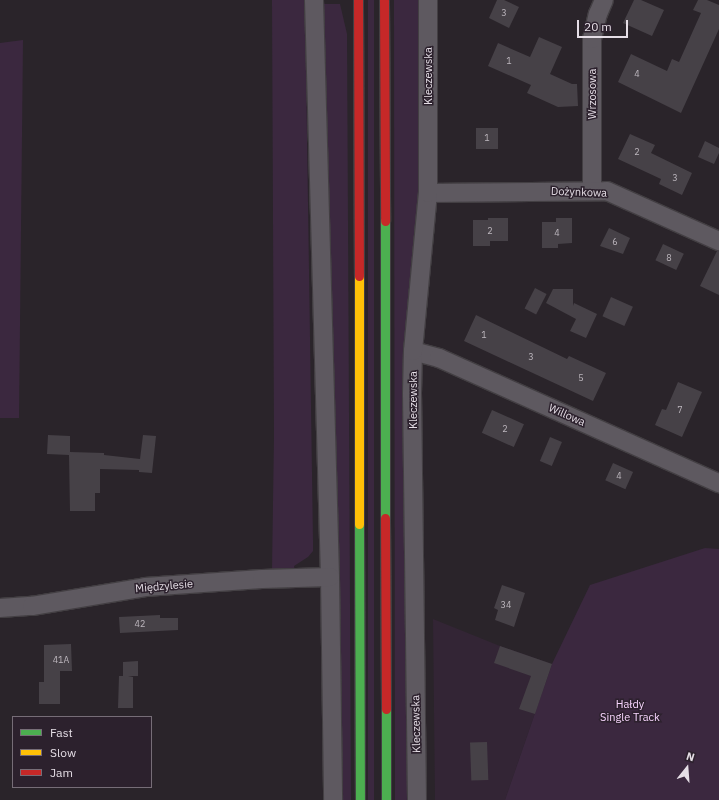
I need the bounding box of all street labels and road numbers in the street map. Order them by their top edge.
street label: Kleczewska [421,47,435,105]
street label: Wrzosowa [585,69,599,119]
street label: Dożynkowa [551,184,607,200]
street label: Kleczewska [406,371,420,429]
street label: Willowa [547,401,587,429]
street label: Międzylesie [135,577,193,595]
street label: Kleczewska [409,695,423,753]

